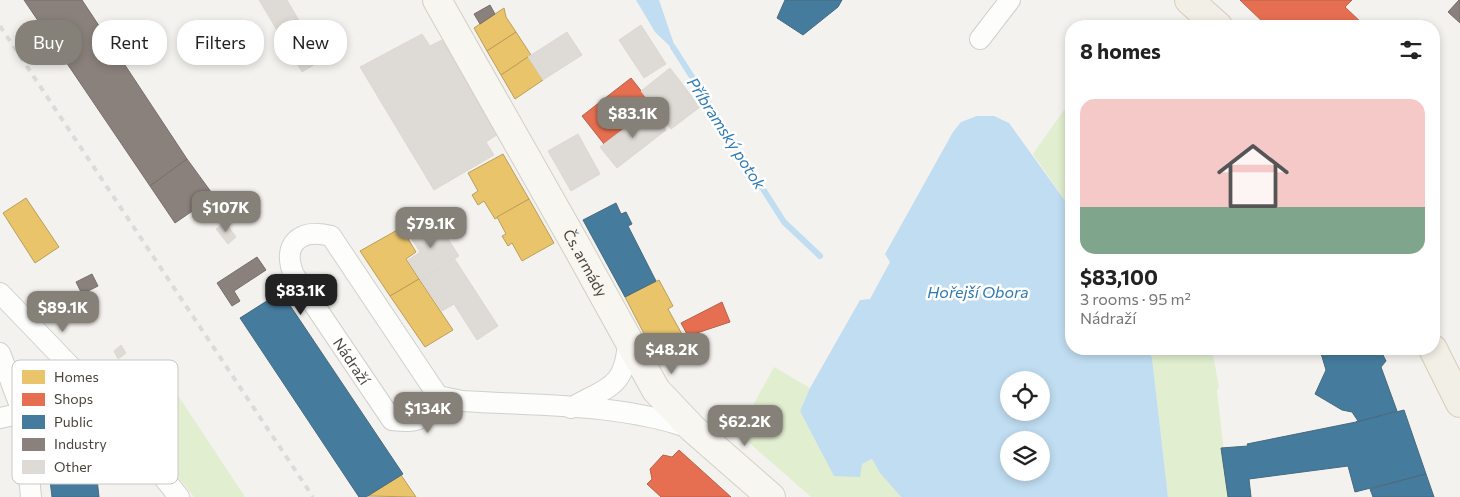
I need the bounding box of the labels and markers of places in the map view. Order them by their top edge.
pin: $83.1K [592,96,674,139]
pin: $107K [191,190,261,233]
pin: $79.1K [390,206,472,249]
pin: $83.1K [260,274,342,316]
pin: $89.1K [22,290,104,333]
pin: $48.2K [631,332,713,375]
pin: $134K [393,392,463,434]
pin: $62.2K [704,404,786,447]

